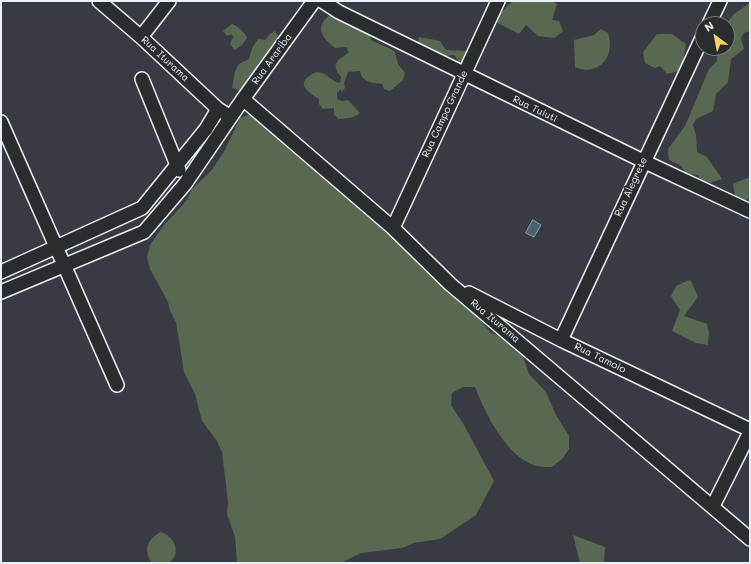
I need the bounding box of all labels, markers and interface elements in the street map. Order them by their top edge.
north arrow [695,16,735,56]
text: N [701,18,716,35]
street label: Rua Araríba [249,31,295,87]
street label: Rua Iturama [139,34,191,84]
street label: Rua Campo Grande [420,69,470,159]
street label: Rua Tuiuti [511,93,559,125]
street label: Rua Alegrete [612,155,650,219]
street label: Rua Iturama [468,297,522,345]
street label: Rua Tamoio [572,340,628,376]

